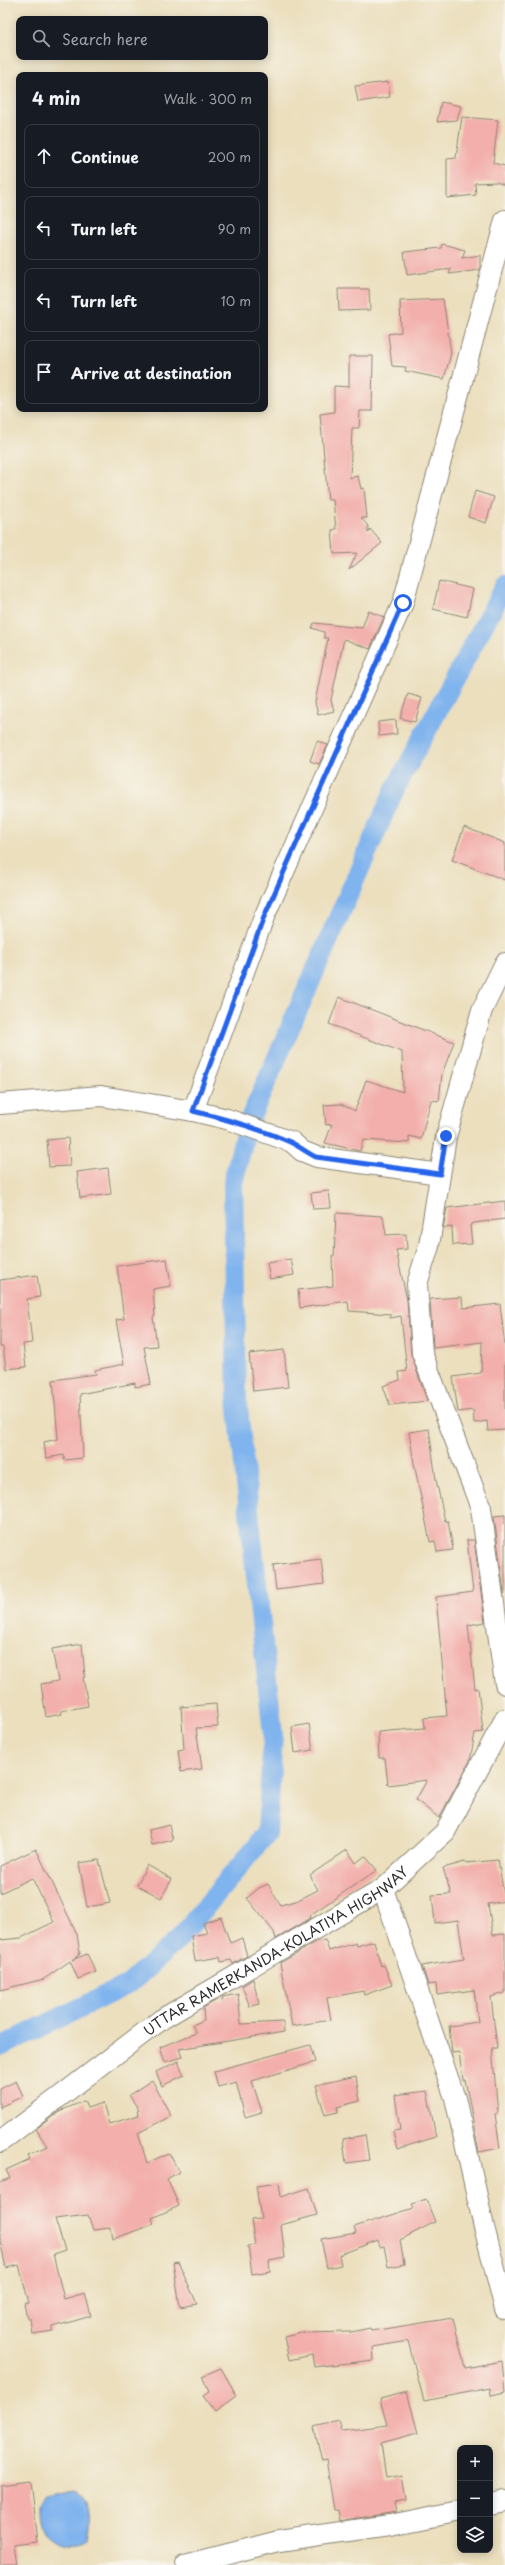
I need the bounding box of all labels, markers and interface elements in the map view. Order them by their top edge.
search box [16,16,268,60]
icon: search [30,27,52,49]
text: Search here [62,27,148,50]
text: 4 min [32,85,80,111]
text: Walk · 300 m [164,89,252,108]
icon: ahead [33,145,55,167]
text: Continue [71,145,139,168]
text: 200 m [208,147,251,166]
icon: left [33,217,55,239]
text: Turn left [71,217,137,240]
text: 90 m [218,219,251,238]
icon: left [33,289,55,311]
text: Turn left [71,289,137,312]
text: 10 m [221,291,251,310]
icon: arrive [33,361,55,383]
text: Arrive at destination [71,361,232,384]
route start [394,594,412,612]
route end [437,1127,455,1145]
street label: UTTAR RAMERKANDA-KOLATIYA HIGHWAY [138,1861,412,2040]
map controls [457,2445,493,2553]
button: + [457,2445,493,2481]
button: − [457,2481,493,2517]
button: layers [457,2517,493,2553]

